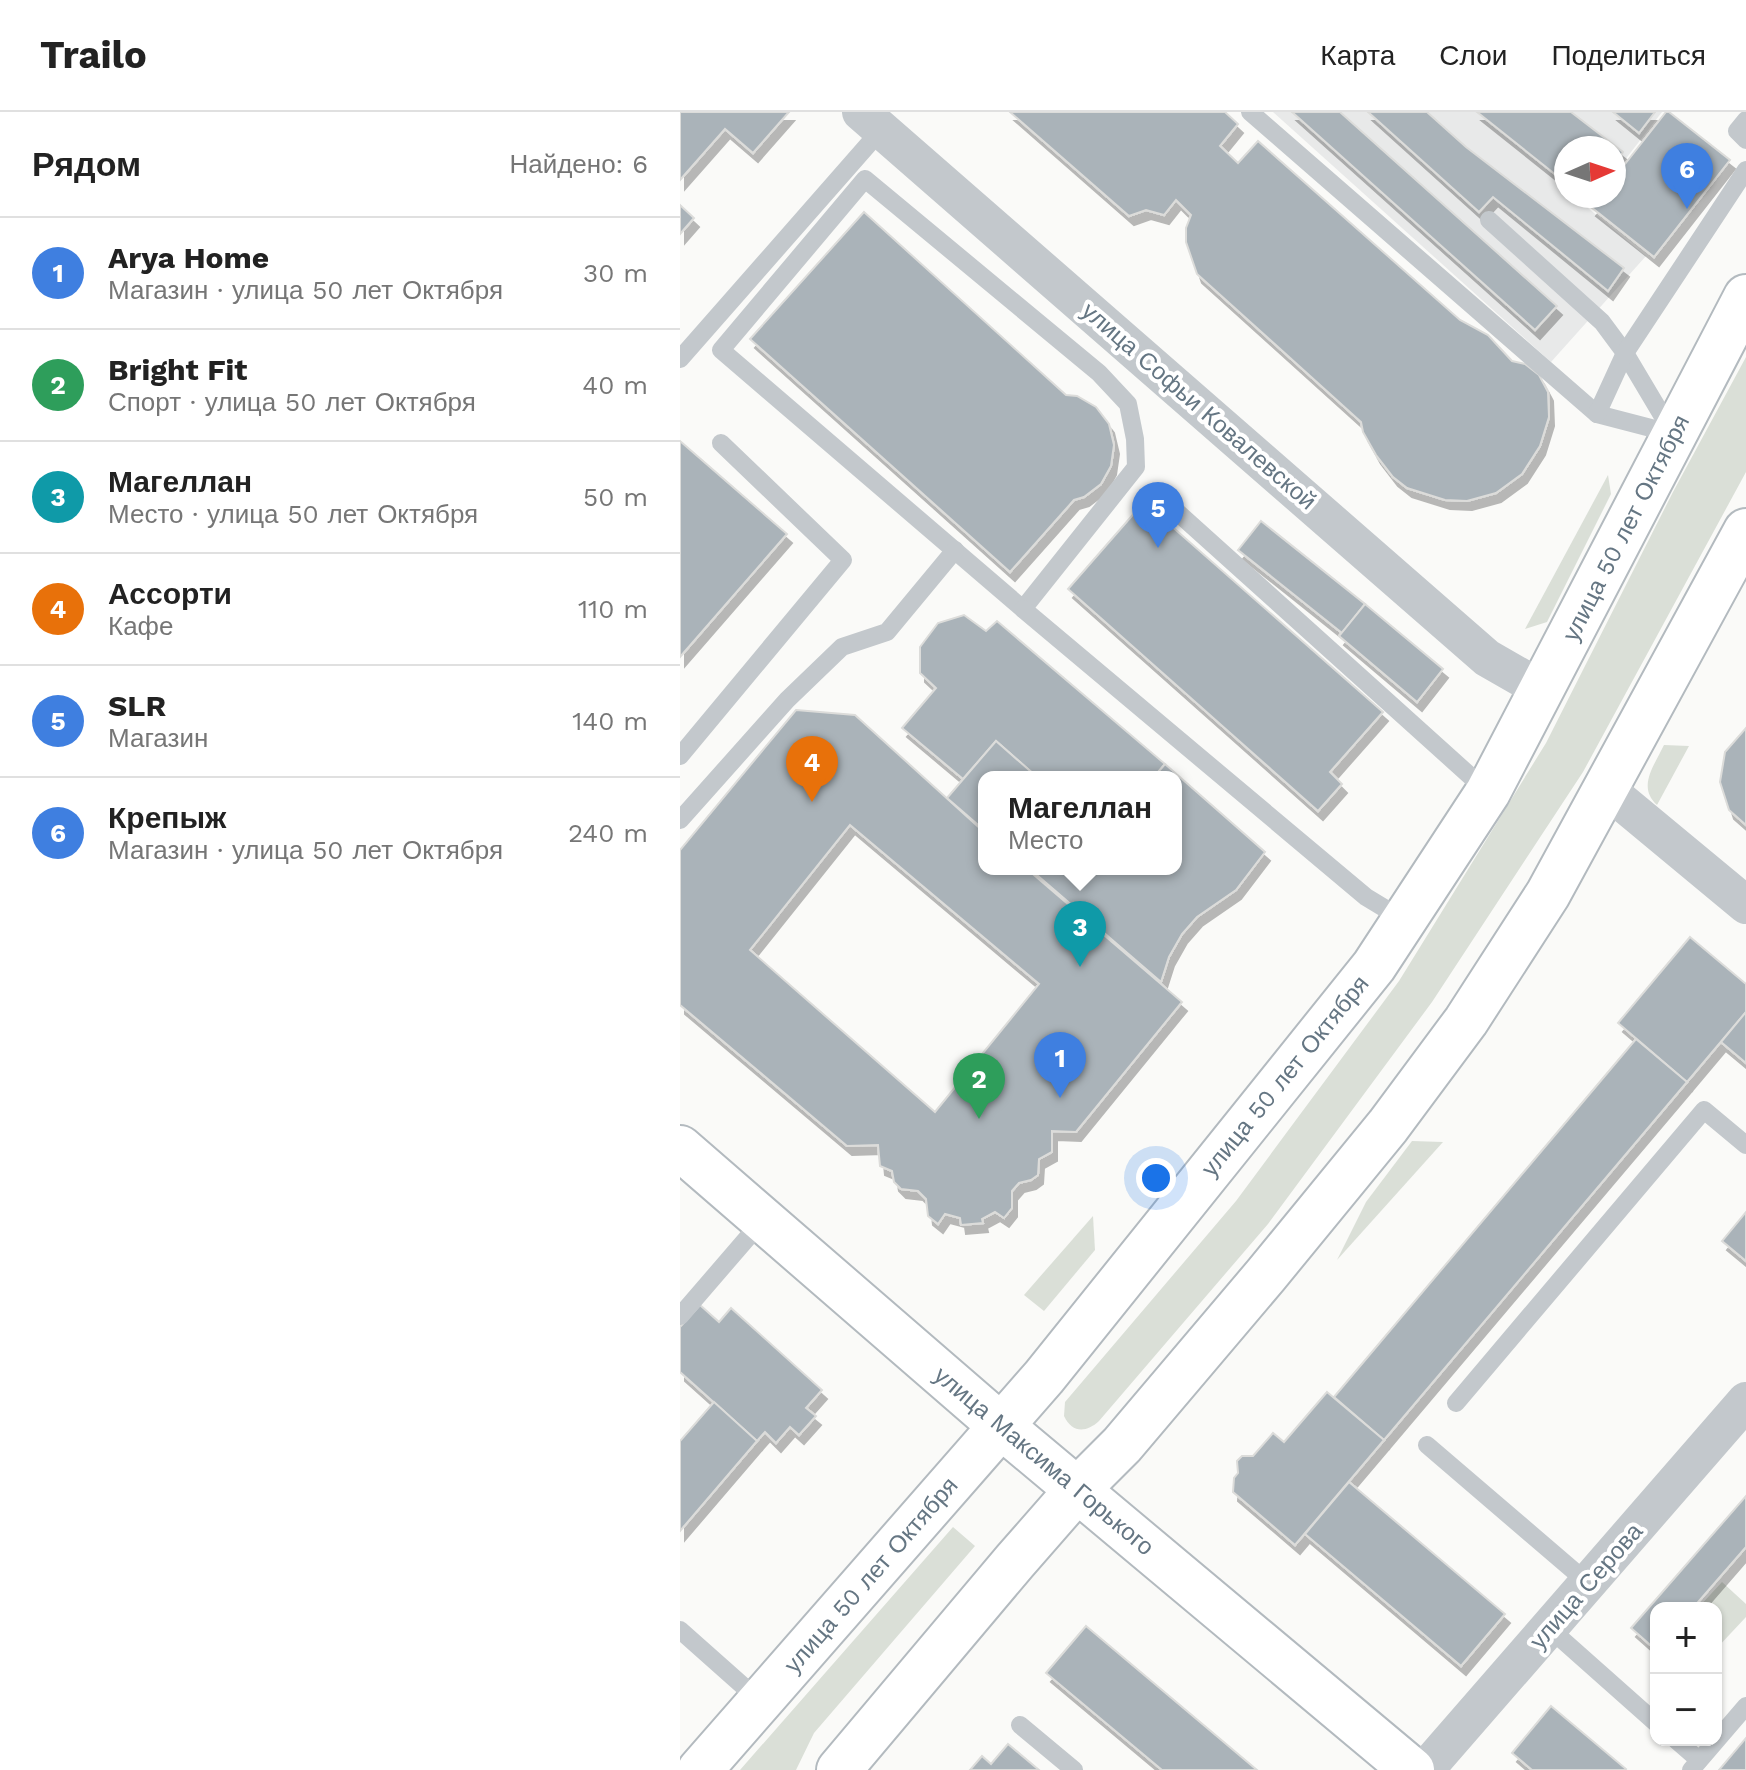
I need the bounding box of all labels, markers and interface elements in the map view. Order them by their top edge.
text: Trailo [40,33,147,77]
text: Карта [1320,39,1395,72]
text: Слои [1439,39,1507,72]
text: Поделиться [1551,39,1706,72]
north arrow [1554,136,1626,208]
pin: 6 [1661,143,1713,209]
text: Рядом [32,144,141,184]
text: Найдено: 6 [509,149,648,179]
text: Arya Home [108,240,269,275]
text: 1 [52,258,64,288]
text: 30 m [583,258,648,288]
text: Магазин · улица 50 лет Октября [108,275,503,305]
street label: улица Софьи Ковалевской [1076,297,1322,515]
text: Bright Fit [108,352,247,387]
text: 2 [50,370,66,400]
text: 40 m [582,370,648,400]
text: Спорт · улица 50 лет Октября [108,387,476,417]
street label: улица 50 лет Октября [1557,410,1695,646]
text: Магеллан [108,464,252,499]
text: 3 [50,482,66,512]
text: 50 m [583,482,648,512]
pin: 5 [1132,482,1184,548]
text: Место · улица 50 лет Октября [108,499,478,529]
text: Ассорти [108,576,232,611]
text: 4 [50,594,66,624]
text: 110 m [578,594,648,624]
text: Кафе [108,611,173,641]
text: SLR [108,688,166,723]
text: 5 [50,706,66,736]
text: 140 m [572,706,648,736]
text: Магазин [108,723,208,753]
pin: 4 [786,736,838,802]
popup [978,771,1182,875]
text: Магеллан [1008,790,1152,825]
text: Крепыж [108,800,226,835]
text: 6 [50,818,66,848]
text: 240 m [568,818,648,848]
text: Место [1008,825,1083,855]
text: Магазин · улица 50 лет Октября [108,835,503,865]
pin: 3 [1054,901,1106,967]
street label: улица 50 лет Октября [1195,970,1375,1182]
pin: 1 [1034,1032,1086,1098]
pin: 2 [953,1053,1005,1119]
your location [1136,1158,1176,1198]
street label: улица Максима Горького [928,1361,1160,1561]
street label: улица 50 лет Октября [778,1471,964,1679]
street label: улица Серова [1524,1517,1649,1655]
map controls [1650,1602,1722,1746]
button: + [1650,1602,1722,1674]
button: − [1650,1674,1722,1746]

